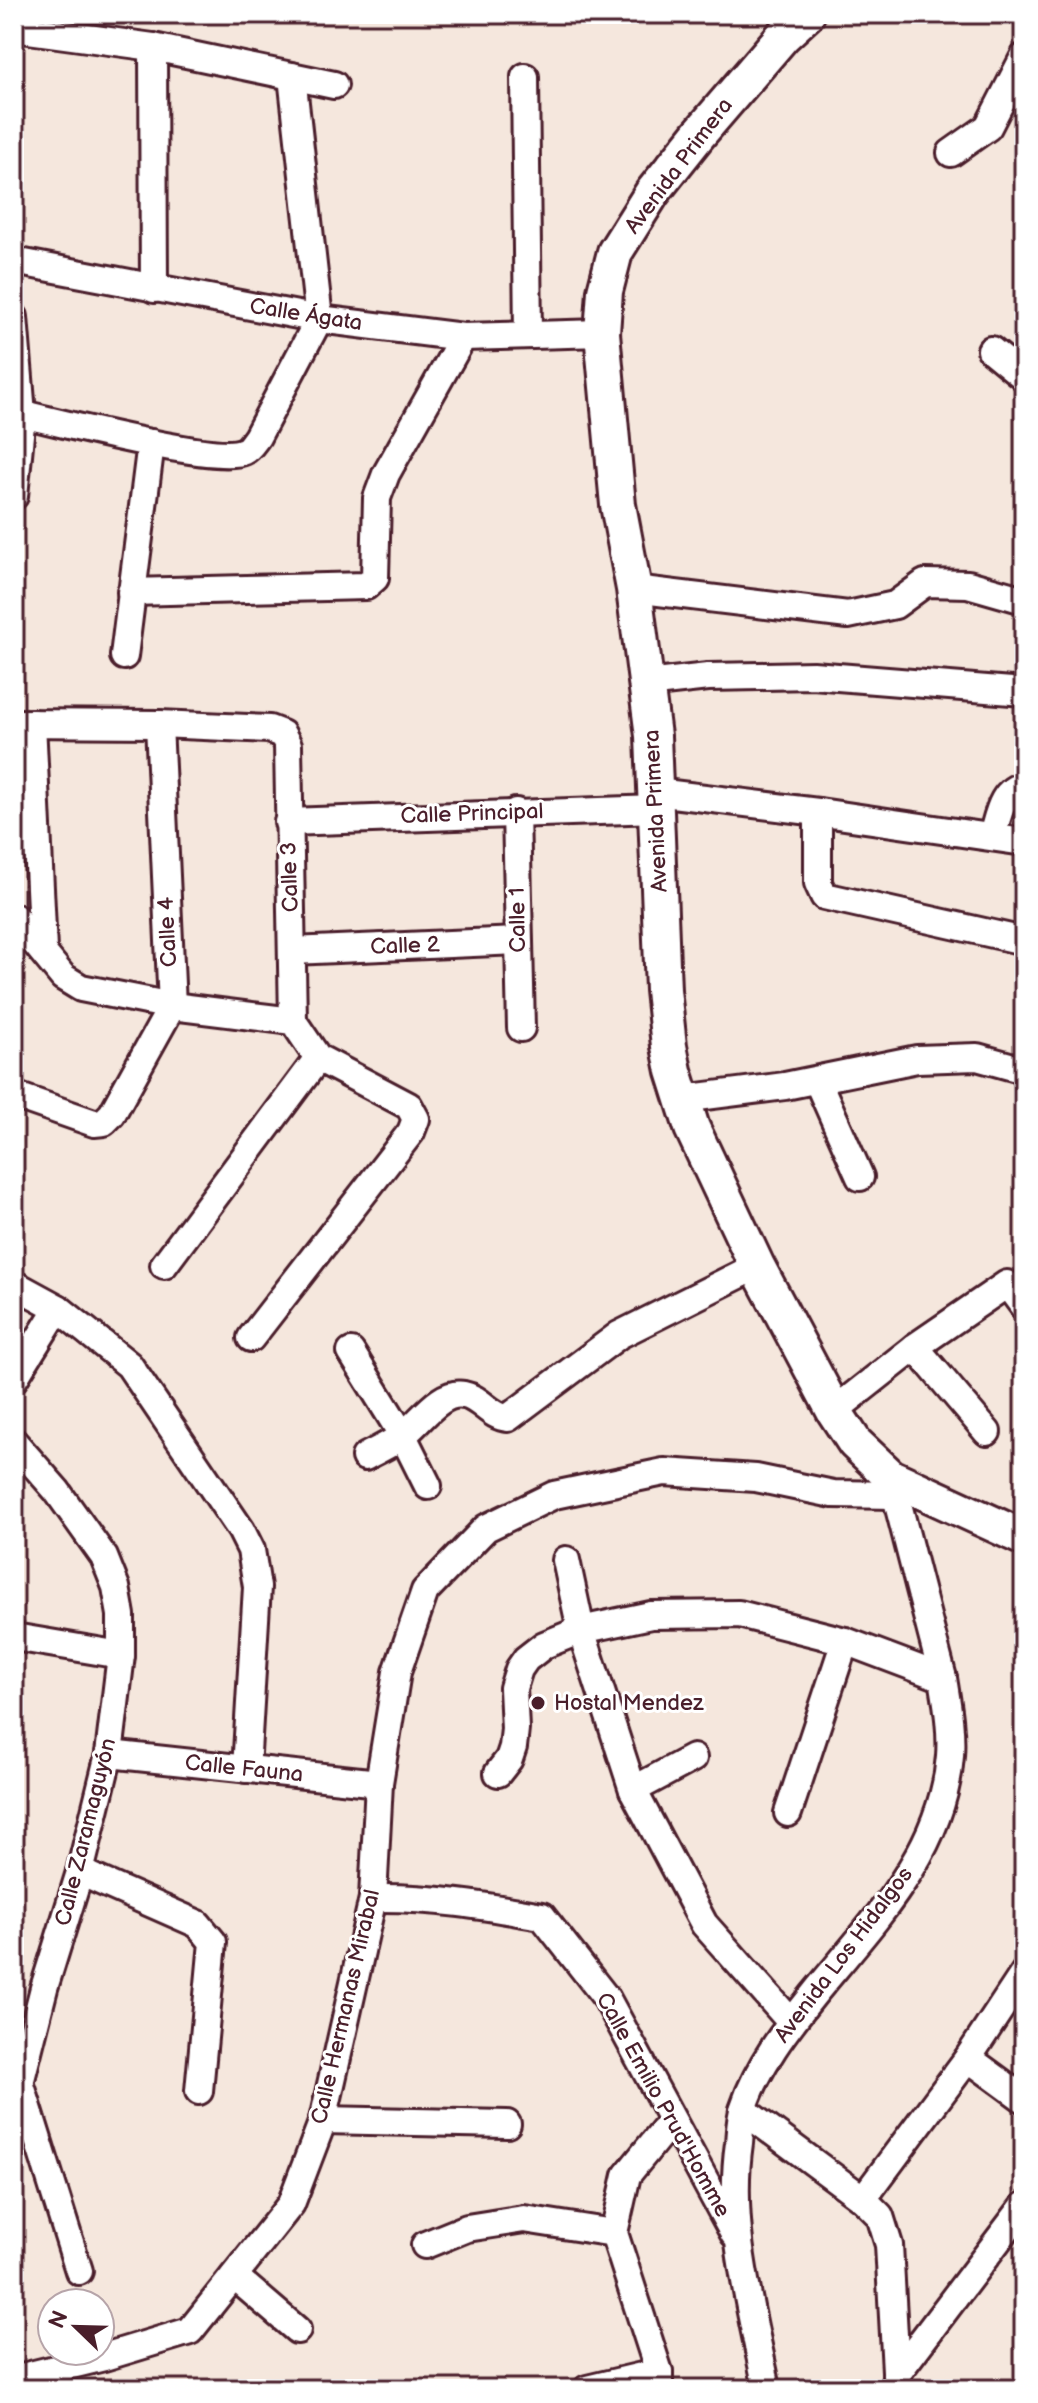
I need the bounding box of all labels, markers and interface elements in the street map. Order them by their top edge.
street label: Avenida Primera [619,93,739,239]
street label: Calle Ágata [248,292,364,337]
street label: Avenida Primera [638,729,674,893]
street label: Calle Principal [400,798,544,830]
street label: Calle 3 [275,841,305,913]
street label: Calle 1 [504,887,532,953]
street label: Calle 4 [153,896,183,968]
street label: Calle 2 [370,931,440,961]
place label: Hostal Mendez [554,1690,704,1717]
marker: Hostal Mendez [529,1694,547,1712]
street label: Calle Zaramaguyón [50,1735,122,1929]
street label: Calle Fauna [184,1749,304,1789]
street label: Avenida Los Hidalgos [769,1862,919,2048]
street label: Calle Hermanas Mirabal [306,1887,386,2127]
street label: Calle Emilio Prud'Homme [590,1988,736,2222]
north arrow [36,2287,116,2367]
text: N [43,2307,75,2333]

